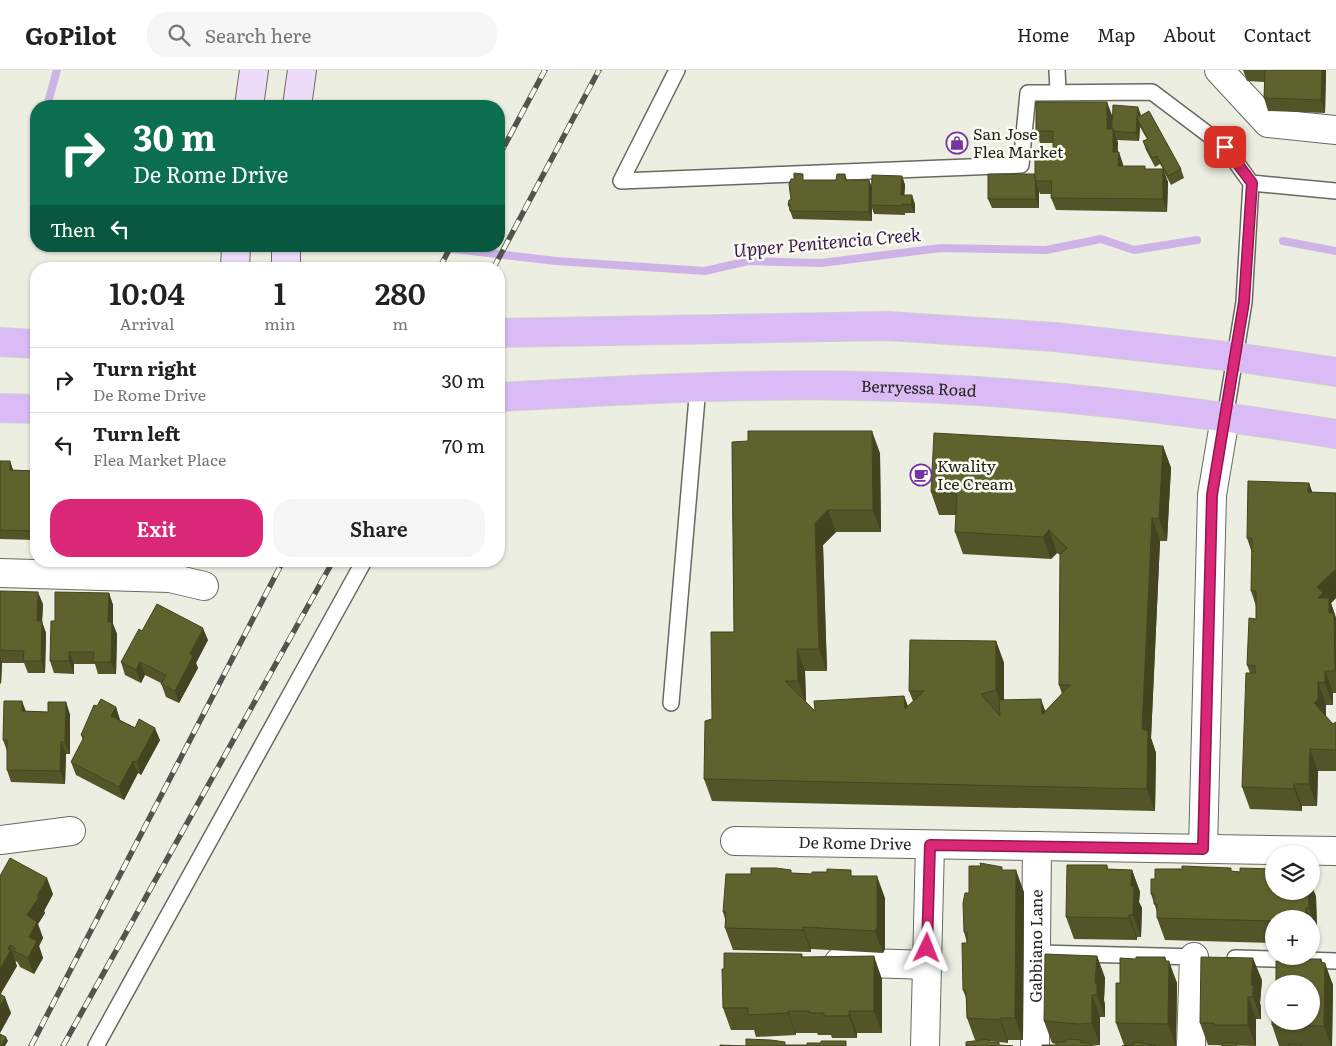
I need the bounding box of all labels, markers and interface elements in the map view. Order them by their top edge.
search box [147,12,497,57]
text: GoPilot [25,17,117,52]
icon: search [165,21,193,49]
text: Search here [205,21,311,49]
text: Home [1017,21,1069,48]
text: Map [1097,21,1135,48]
text: About [1163,21,1216,48]
text: Contact [1244,21,1311,48]
text: 30 m [133,110,216,162]
icon: right [50,120,115,185]
place label: San Jose Flea Market [973,121,1064,163]
pin [1204,126,1246,168]
shop icon: San Jose Flea Market [945,131,969,155]
icon: arrive [1211,133,1239,161]
text: De Rome Drive [133,157,288,190]
text: Then [50,215,96,243]
icon: left [106,215,134,243]
water label: Upper Penitencia Creek [732,220,922,263]
text: 10:04 [109,270,185,314]
text: 1 [274,270,286,314]
text: 280 [375,270,426,314]
text: Arrival [120,311,174,335]
text: min [264,311,296,335]
text: m [393,311,408,335]
text: Turn right [93,354,197,382]
icon: right [50,366,78,394]
text: 30 m [441,366,485,394]
street label: Berryessa Road [861,373,978,402]
text: De Rome Drive [93,382,206,406]
text: Turn left [93,419,180,447]
icon: left [50,431,78,459]
text: 70 m [442,431,485,459]
text: Flea Market Place [93,447,226,471]
place label: Kwality Ice Cream [937,453,1014,495]
cafe icon: Kwality Ice Cream [909,463,933,487]
button: Exit [50,499,263,557]
button: Share [273,499,485,557]
street label: De Rome Drive [798,829,912,855]
map controls [1265,845,1320,1030]
button: layers [1265,845,1320,900]
street label: Gabbiano Lane [1022,889,1048,1003]
button: + [1265,910,1320,965]
position arrow [900,921,952,973]
button: − [1265,975,1320,1030]

